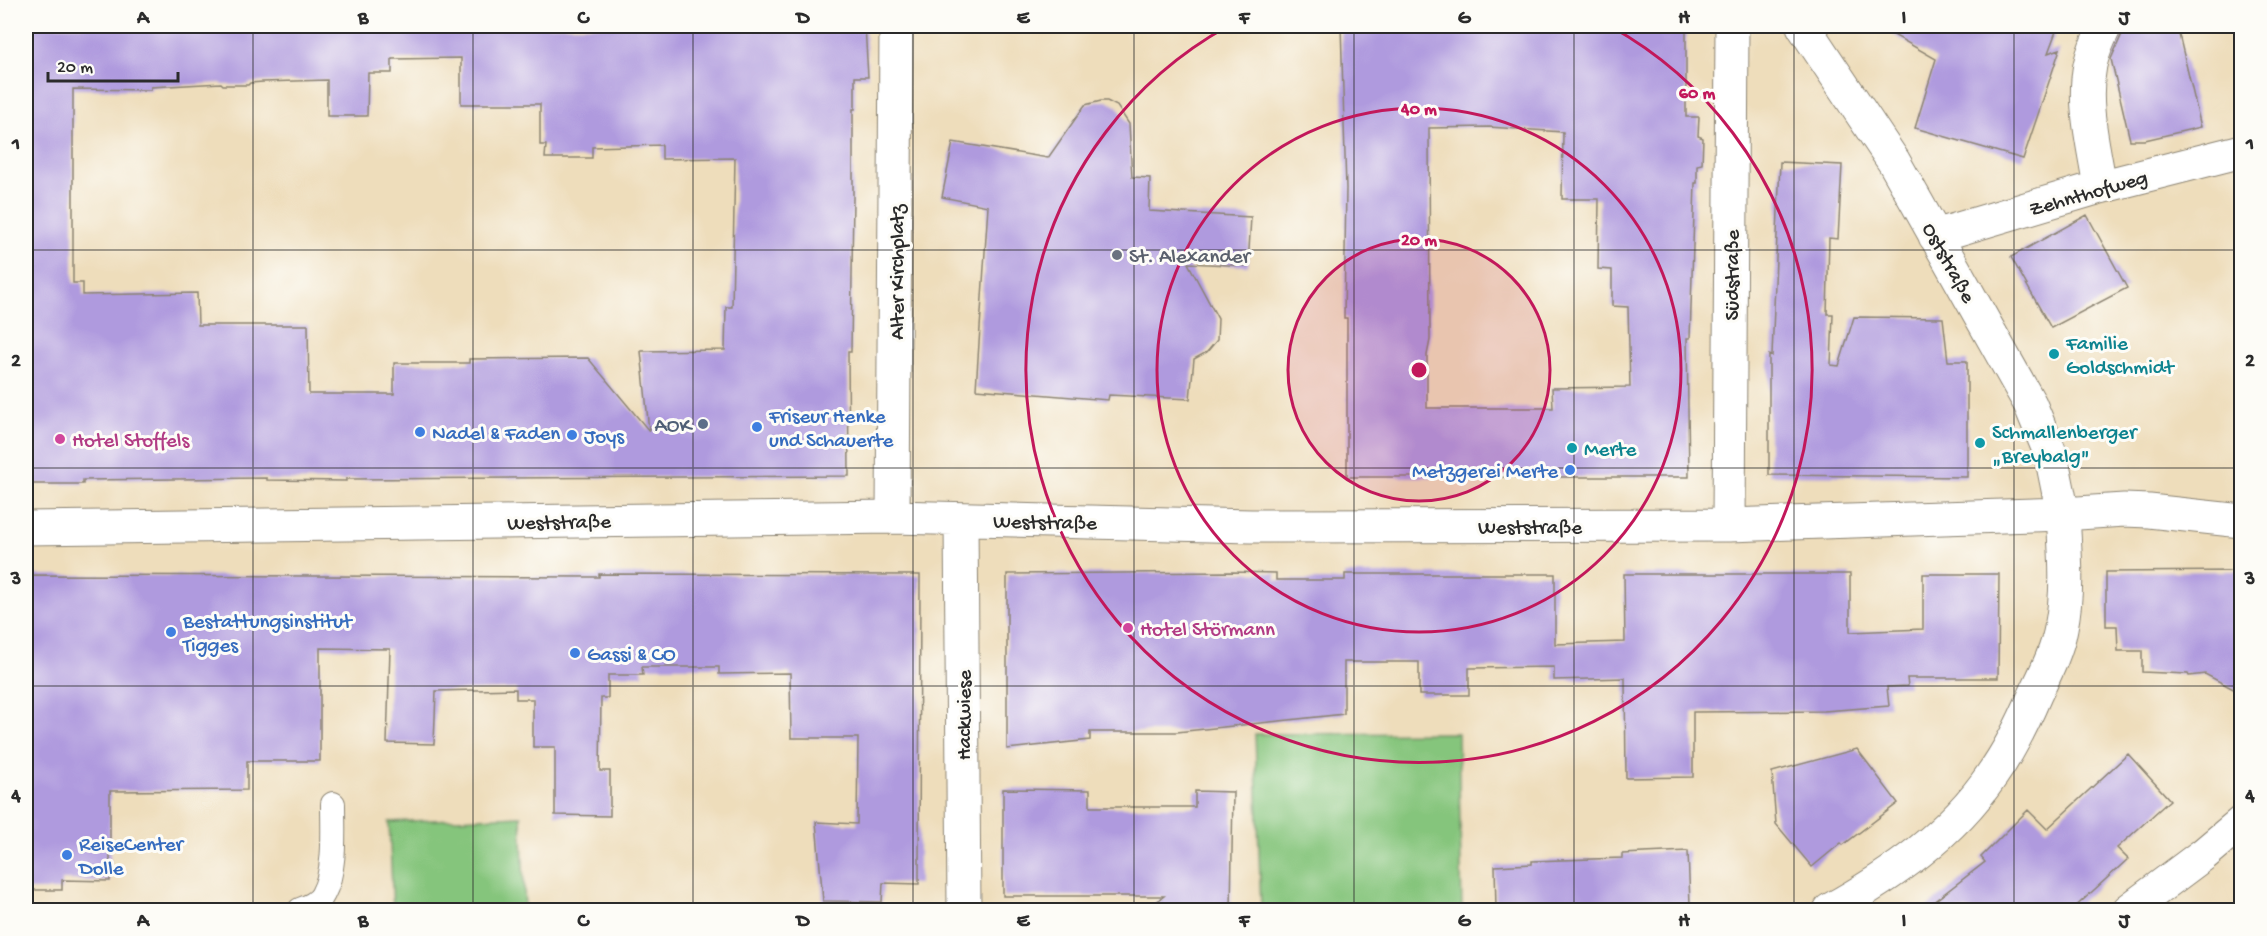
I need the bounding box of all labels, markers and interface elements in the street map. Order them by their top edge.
text: A [136,8,151,31]
text: B [357,8,369,31]
text: C [577,8,591,31]
text: D [794,8,810,31]
text: E [1017,8,1031,31]
text: F [1238,8,1251,31]
text: G [1458,8,1472,31]
text: H [1678,8,1690,31]
text: I [1902,8,1907,31]
text: J [2118,8,2131,31]
scale bar [48,45,178,83]
text: 20 m [57,58,93,79]
text: 60 m [1679,84,1715,105]
text: 40 m [1400,100,1437,121]
text: 1 [11,134,20,157]
text: 1 [2245,134,2254,157]
street label: Zehnthofweg [2027,167,2151,224]
street label: Alter Kirchplatz [887,204,912,340]
street label: Oststraße [1915,219,1980,309]
street label: Südstraße [1722,228,1747,320]
text: 20 m [1401,231,1437,252]
place label: St. Alexander [1129,246,1252,271]
marker: St. Alexander [1110,248,1124,262]
place label: Familie Goldschmidt [2065,333,2176,382]
marker: Familie Goldschmidt [2047,347,2061,361]
text: 2 [11,351,21,374]
text: 2 [2245,351,2255,374]
centre of rings [1409,360,1429,380]
place label: Friseur Henke und Schauerte [768,406,895,455]
place label: AOK [654,415,693,440]
marker: AOK [696,417,710,431]
marker: Friseur Henke und Schauerte [750,420,764,434]
place label: Schmallenberger „Breybalg" [1992,422,2138,471]
place label: Nadel & Faden [432,423,560,448]
marker: Nadel & Faden [413,425,427,439]
place label: Joys [584,426,625,451]
marker: Joys [565,428,579,442]
place label: Hotel Stoffels [72,430,190,455]
marker: Hotel Stoffels [53,432,67,446]
marker: Schmallenberger „Breybalg" [1973,436,1987,450]
place label: Merte [1584,439,1637,464]
marker: Merte [1565,441,1579,455]
place label: Metzgerei Merte [1412,461,1559,486]
marker: Metzgerei Merte [1563,463,1577,477]
street label: Weststraße [507,511,612,538]
street label: Weststraße [993,511,1098,538]
street label: Weststraße [1478,517,1583,542]
text: 3 [10,569,21,592]
text: 3 [2244,569,2255,592]
place label: Bestattungsinstitut Tigges [182,611,354,660]
place label: Hotel Störmann [1140,619,1275,644]
marker: Hotel Störmann [1121,621,1135,635]
marker: Bestattungsinstitut Tigges [164,625,178,639]
place label: Gassi & CO [587,644,676,669]
marker: Gassi & CO [568,646,582,660]
street label: Hackwiese [954,669,979,760]
text: 4 [10,786,21,809]
text: 4 [2244,786,2255,809]
place label: ReiseCenter Dolle [77,834,185,883]
marker: ReiseCenter Dolle [60,848,74,862]
text: A [136,911,151,934]
text: B [357,911,369,934]
text: C [577,911,591,934]
text: D [794,911,810,934]
text: E [1017,911,1031,934]
text: F [1238,911,1251,934]
text: G [1458,911,1472,934]
text: H [1678,911,1690,934]
text: I [1902,911,1907,934]
text: J [2118,911,2131,934]

